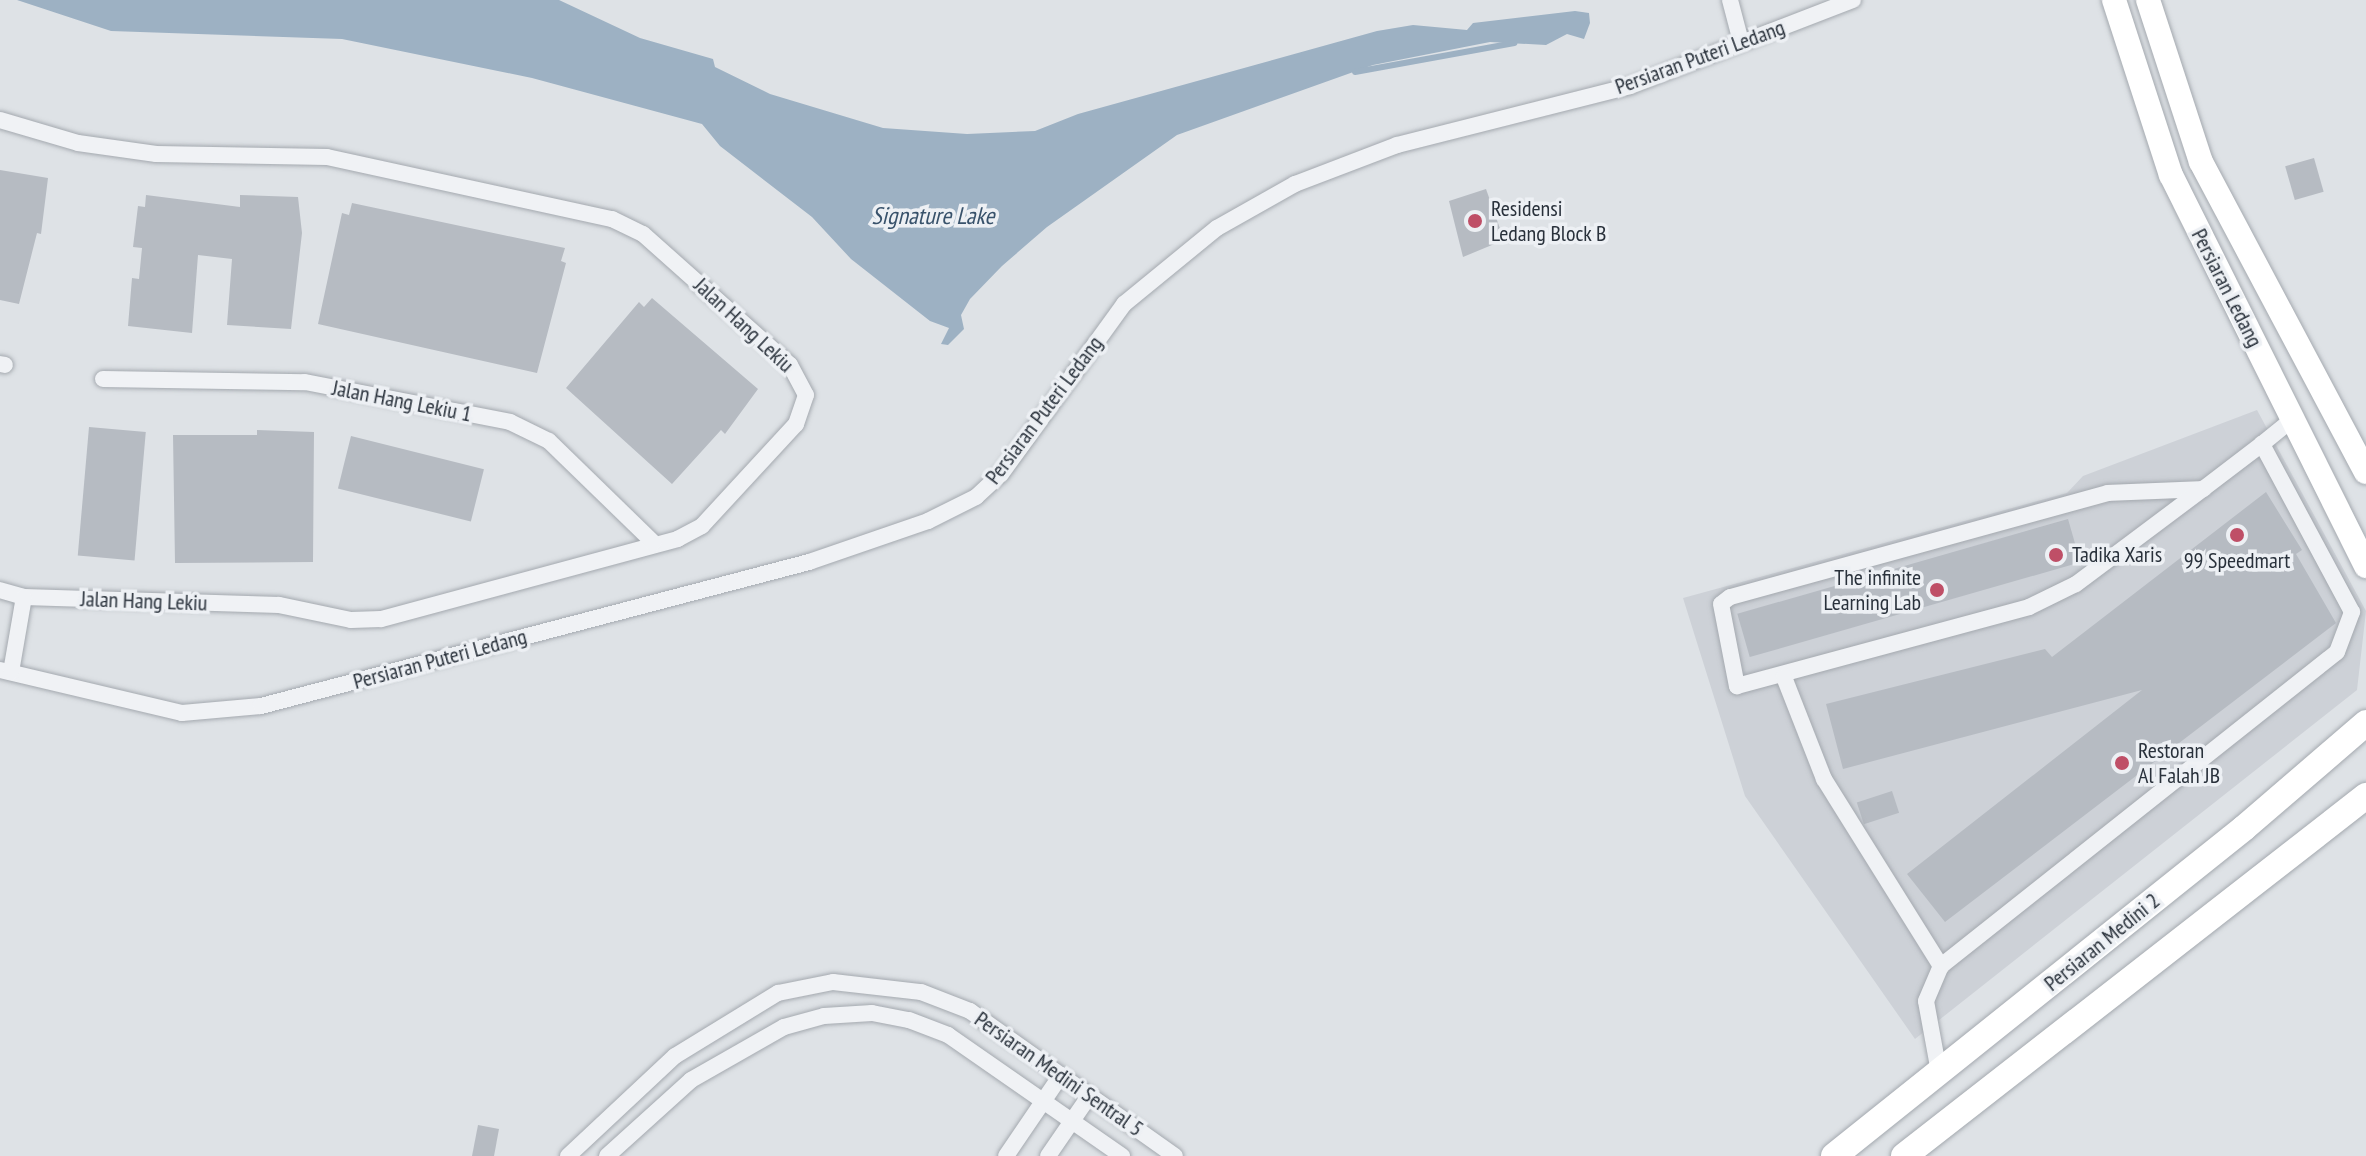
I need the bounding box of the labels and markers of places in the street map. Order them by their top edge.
place label: Residensi Ledang Block B [1491,195,1607,246]
marker: Residensi Ledang Block B [1466,212,1484,230]
marker: 99 Speedmart [2228,526,2246,544]
place label: Tadika Xaris [2072,542,2163,568]
marker: Tadika Xaris [2047,546,2065,564]
place label: 99 Speedmart [2184,548,2290,574]
place label: The infinite Learning Lab [1823,564,1921,616]
marker: The infinite Learning Lab [1928,581,1946,599]
place label: Restoran Al Falah JB [2138,737,2220,788]
marker: Restoran Al Falah JB [2113,754,2131,772]

